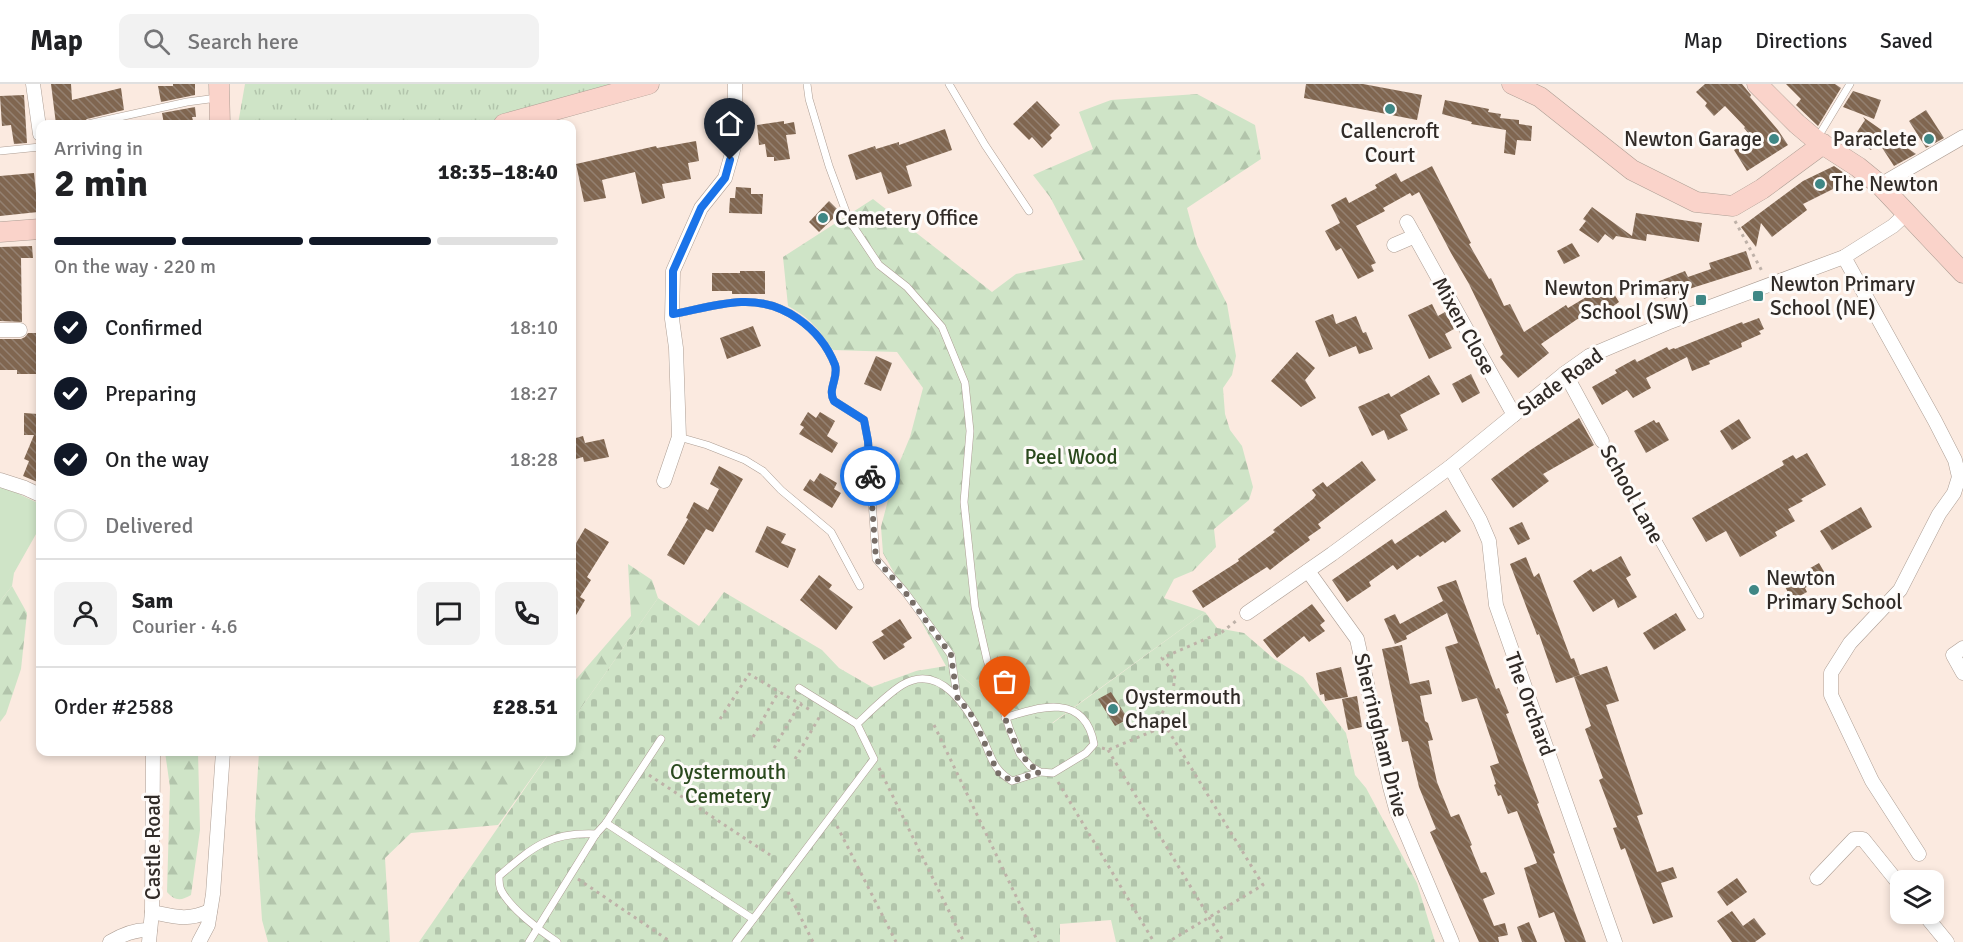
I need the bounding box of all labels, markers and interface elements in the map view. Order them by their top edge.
search box [119,14,539,68]
text: Map [30,24,83,58]
icon: search [140,25,173,58]
text: Search here [188,28,299,55]
text: Map [1684,28,1722,54]
text: Directions [1755,28,1847,54]
text: Saved [1880,28,1933,54]
pin [704,98,755,160]
marker: Callencroft Court [1383,102,1397,116]
icon: home [713,107,746,140]
place label: Callencroft Court [1341,118,1440,168]
place label: Newton Garage [1624,126,1762,152]
place label: Paraclete [1833,126,1917,152]
marker: Newton Garage [1767,132,1781,146]
marker: Paraclete [1922,132,1936,146]
text: Arriving in [54,136,143,161]
text: 18:35–18:40 [438,158,558,185]
text: 2 min [54,159,148,207]
place label: The Newton [1832,171,1938,197]
marker: The Newton [1813,177,1827,191]
place label: Cemetery Office [835,205,978,231]
marker: Cemetery Office [816,211,830,225]
text: On the way · 220 m [54,254,216,279]
place label: Newton Primary School (NE) [1770,271,1915,321]
street label: Mixen Close [1427,273,1501,379]
place label: Newton Primary School (SW) [1544,275,1689,325]
marker: Newton Primary School (NE) [1751,289,1765,303]
marker: Newton Primary School (SW) [1694,293,1708,307]
icon: check [54,311,87,344]
text: Confirmed [105,314,203,341]
text: 18:10 [509,315,558,340]
street label: Slade Road [1512,342,1608,422]
icon: check [54,377,87,410]
text: Preparing [105,380,197,407]
text: 18:27 [509,381,558,406]
street label: School Lane [1594,440,1670,548]
icon: check [54,443,87,476]
park label: Peel Wood [1024,444,1118,470]
text: On the way [105,446,209,473]
courier [840,446,900,506]
text: 18:28 [509,447,558,472]
icon: bike [854,460,887,493]
text: Delivered [105,512,193,539]
place label: Newton Primary School [1766,565,1902,615]
button: person [54,582,117,645]
button: chat [417,582,480,645]
button: phone [495,582,558,645]
marker: Newton Primary School [1747,583,1761,597]
text: Sam [132,587,173,614]
text: Courier · 4.6 [132,614,238,639]
street label: The Orchard [1499,648,1561,760]
street label: Sherringham Drive [1348,650,1414,820]
pin [979,656,1030,718]
icon: bag [988,665,1021,698]
place label: Oystermouth Chapel [1125,684,1241,734]
text: Order #2588 [54,693,174,720]
text: £28.51 [492,693,558,720]
marker: Oystermouth Chapel [1106,702,1120,716]
park label: Oystermouth Cemetery [670,759,786,809]
street label: Castle Road [140,794,166,900]
map controls [1890,870,1944,924]
button: layers [1890,870,1944,924]

